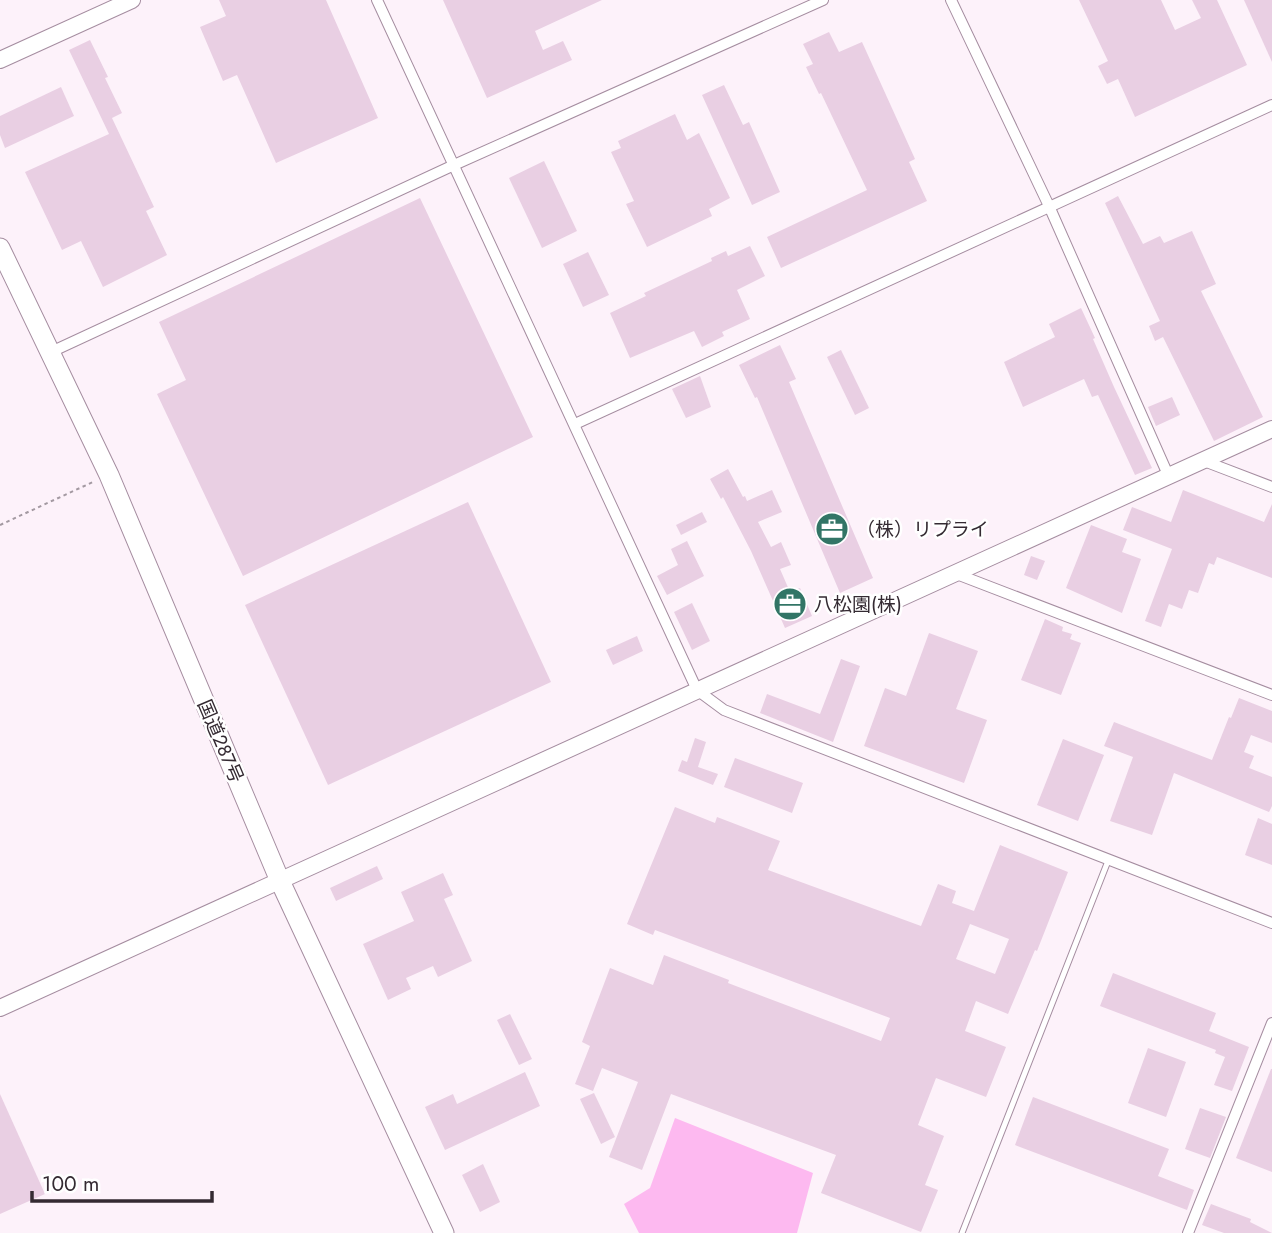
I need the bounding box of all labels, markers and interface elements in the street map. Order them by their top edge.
office icon: （株）リプライ [813,510,851,548]
place label: （株）リプライ [856,516,989,543]
office icon: 八松園(株) [771,585,809,623]
place label: 八松園(株) [814,591,902,618]
street label: 国道287号 [191,695,250,787]
scale bar [32,1160,212,1204]
text: 100 m [42,1169,99,1199]

